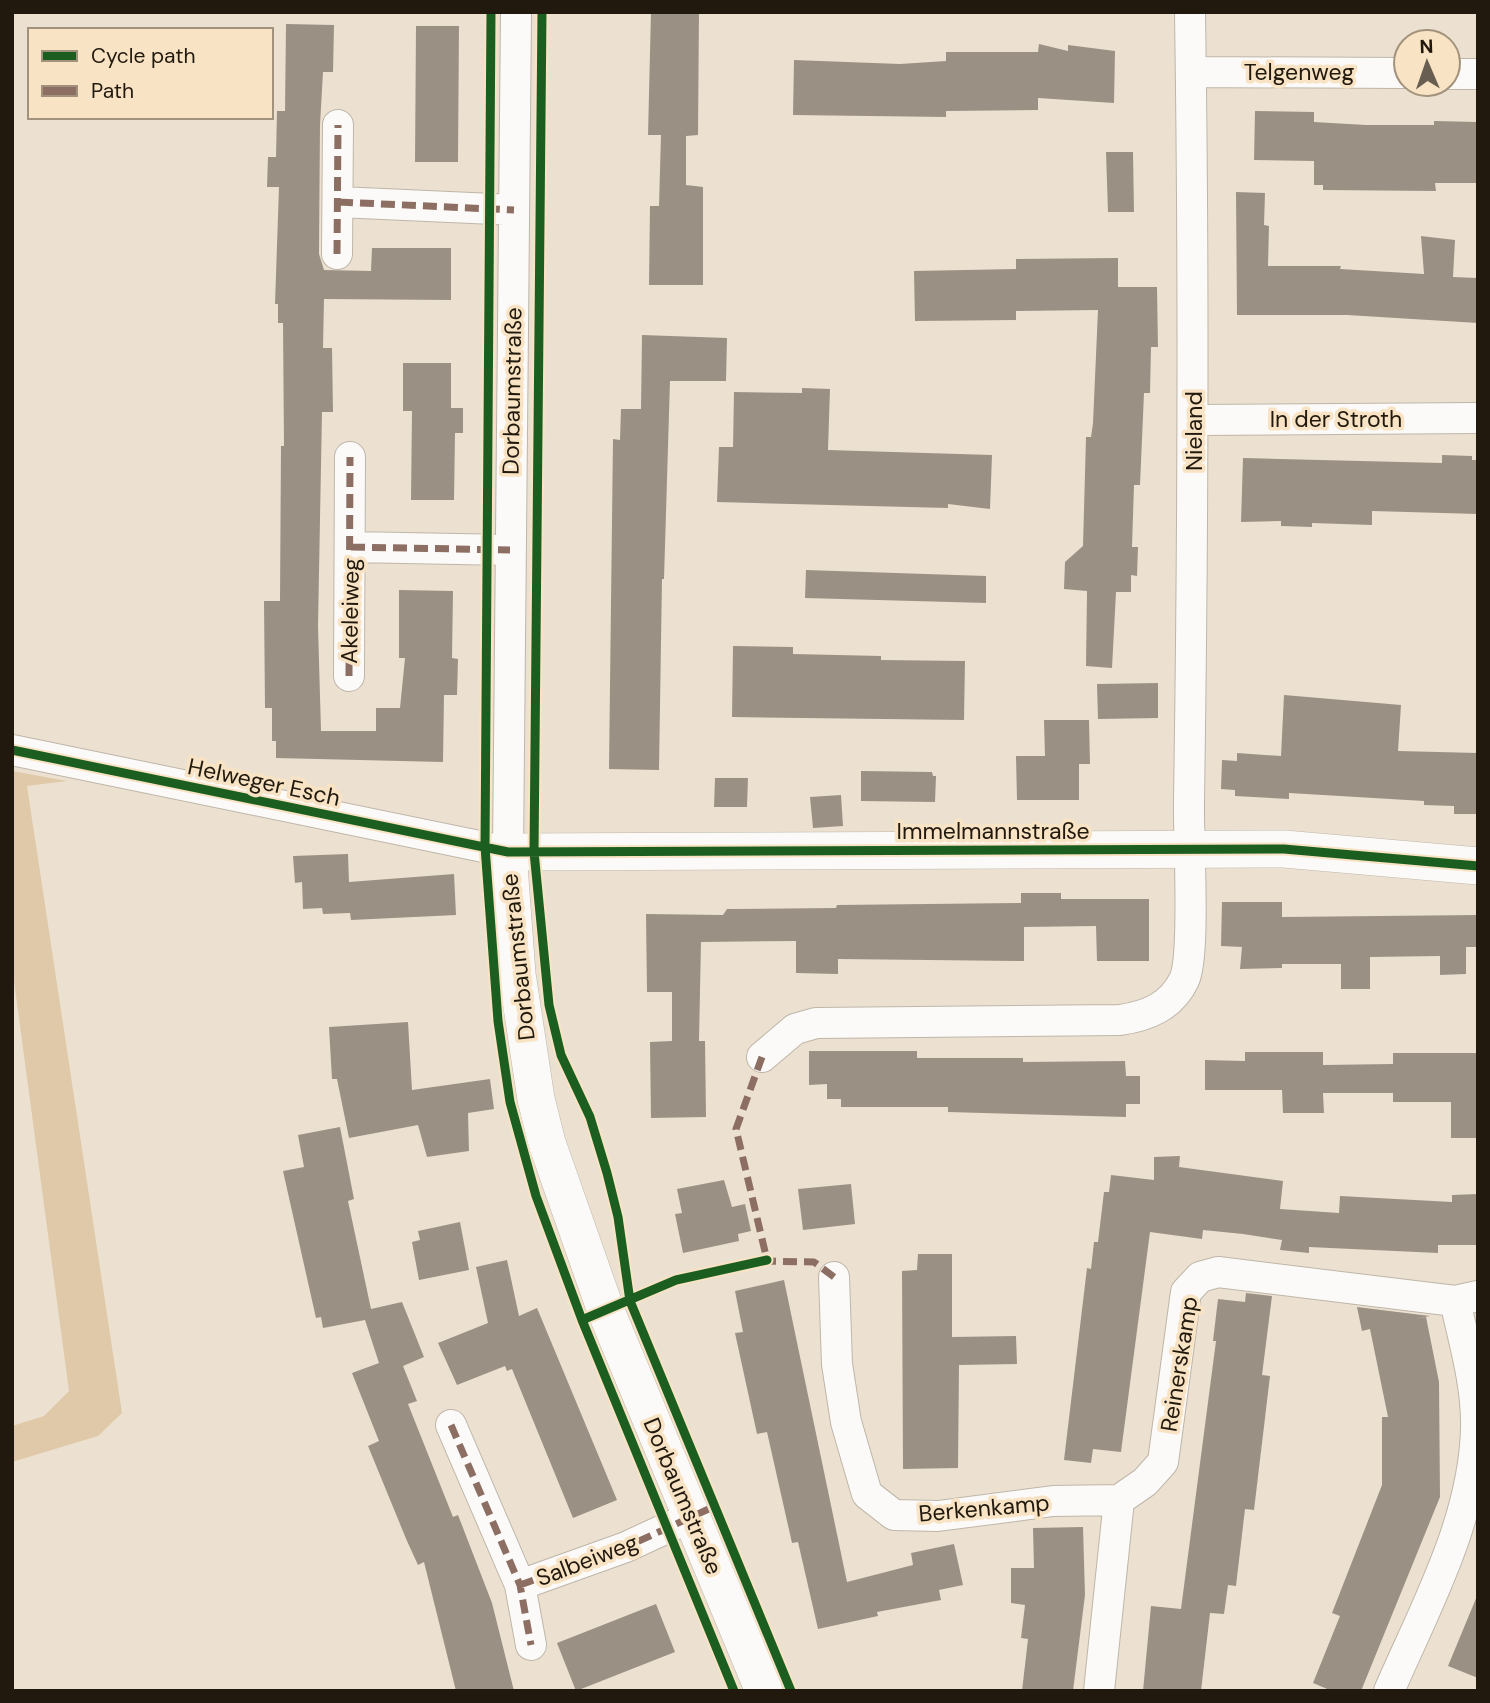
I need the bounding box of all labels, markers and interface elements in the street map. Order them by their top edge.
legend [28,28,273,119]
north arrow [1392,28,1462,98]
text: N [1419,34,1434,59]
text: Cycle path [91,42,196,70]
street label: Telgenweg [1244,57,1354,87]
text: Path [91,77,134,105]
street label: Dorbaumstraße [496,307,528,475]
street label: Nieland [1179,391,1209,471]
street label: In der Stroth [1270,404,1402,434]
street label: Akeleiweg [334,558,366,664]
street label: Helweger Esch [185,751,343,813]
street label: Immelmannstraße [897,816,1090,846]
street label: Dorbaumstraße [494,872,542,1042]
street label: Reinerskamp [1153,1294,1205,1434]
street label: Dorbaumstraße [636,1413,730,1579]
street label: Berkenkamp [917,1487,1051,1529]
street label: Salbeiweg [532,1527,642,1593]

